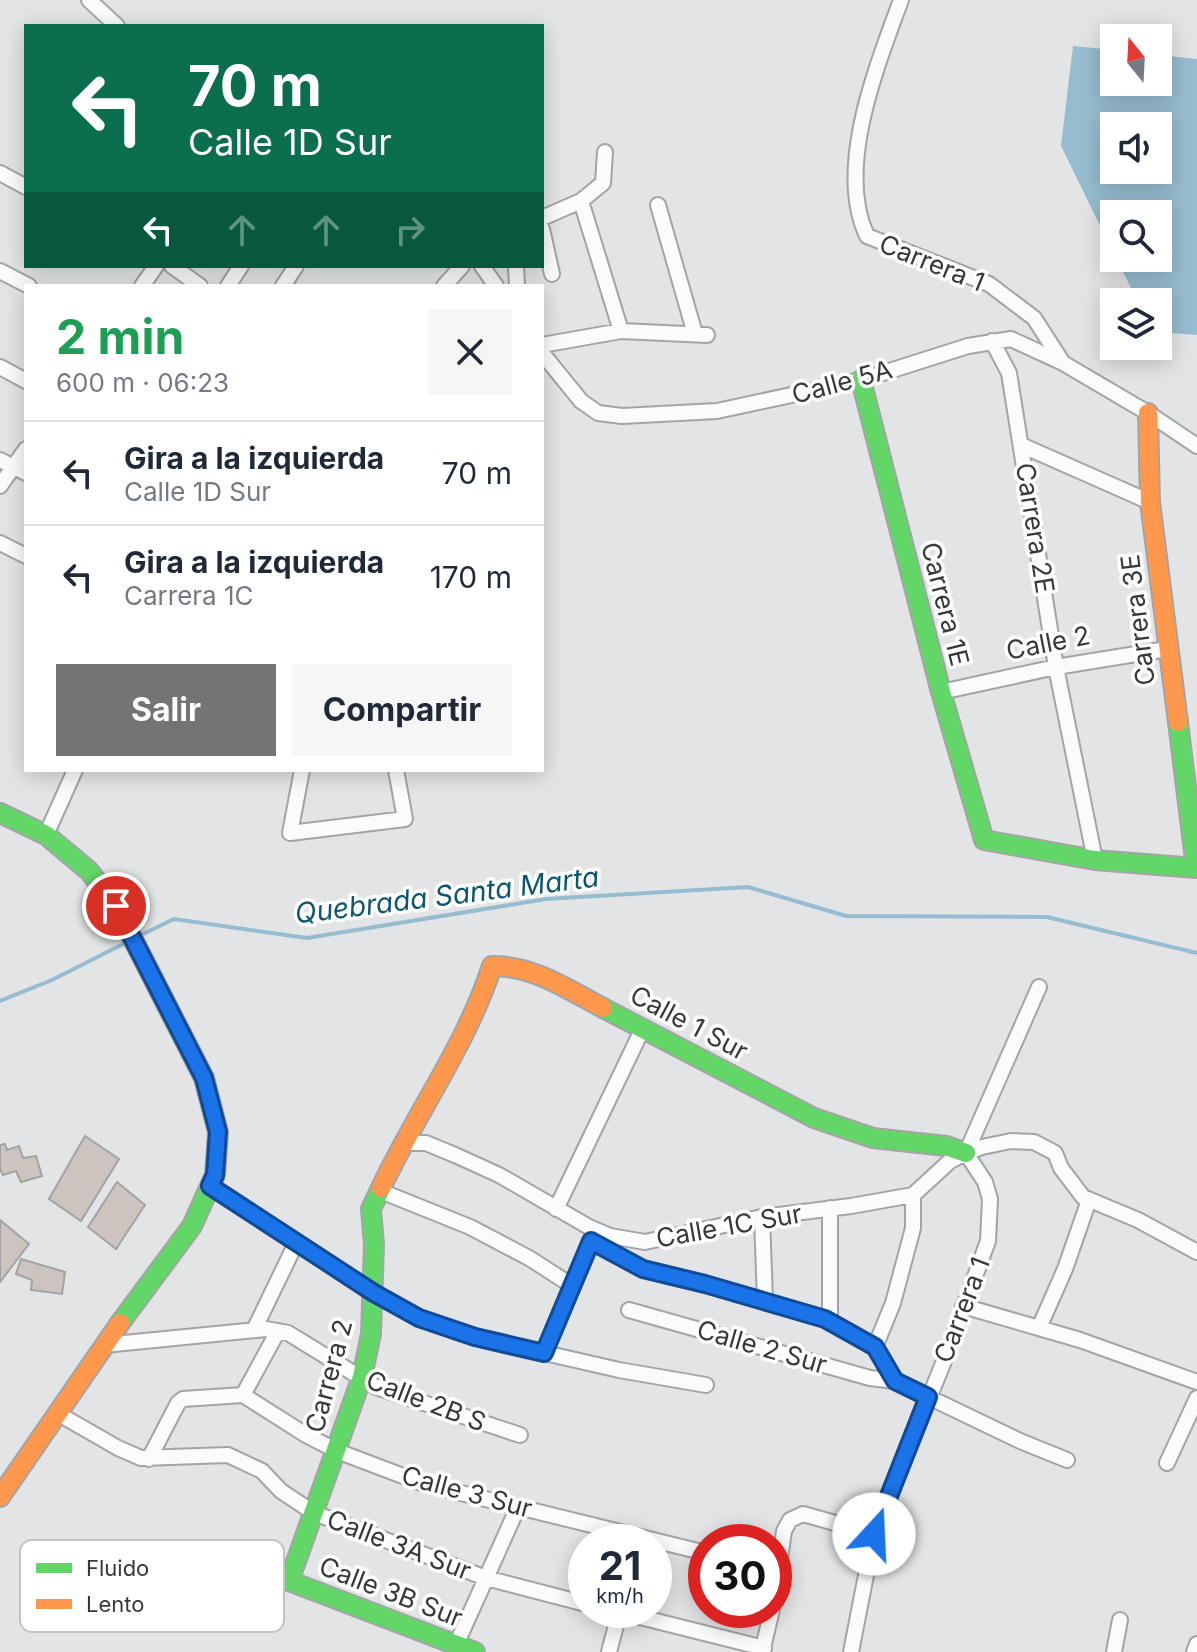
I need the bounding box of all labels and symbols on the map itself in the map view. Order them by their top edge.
north arrow [1100,24,1172,96]
street label: Carrera 1 [875,227,989,298]
street label: Calle 5A [788,353,895,410]
street label: Carrera 2E [1010,461,1061,595]
street label: Carrera 1E [915,539,976,669]
street label: Carrera 3E [1114,553,1161,687]
street label: Calle 2 [1003,619,1092,666]
water label: Quebrada Santa Marta [293,859,601,931]
pin [82,872,150,940]
street label: Calle 1 Sur [625,979,753,1066]
street label: Calle 1C Sur [654,1197,804,1254]
street label: Carrera 1 [927,1253,996,1367]
street label: Calle 2 Sur [694,1313,831,1380]
street label: Carrera 2 [299,1316,358,1436]
street label: Calle 2B S [362,1364,490,1437]
street label: Calle 3 Sur [398,1459,536,1524]
position arrow [832,1492,916,1576]
street label: Calle 3A Sur [323,1503,476,1586]
speed limit sign: 30 [688,1524,792,1628]
legend [20,1540,284,1632]
street label: Calle 3B Sur [315,1550,467,1633]
text: Fluido [86,1555,149,1581]
text: Lento [86,1591,144,1617]

